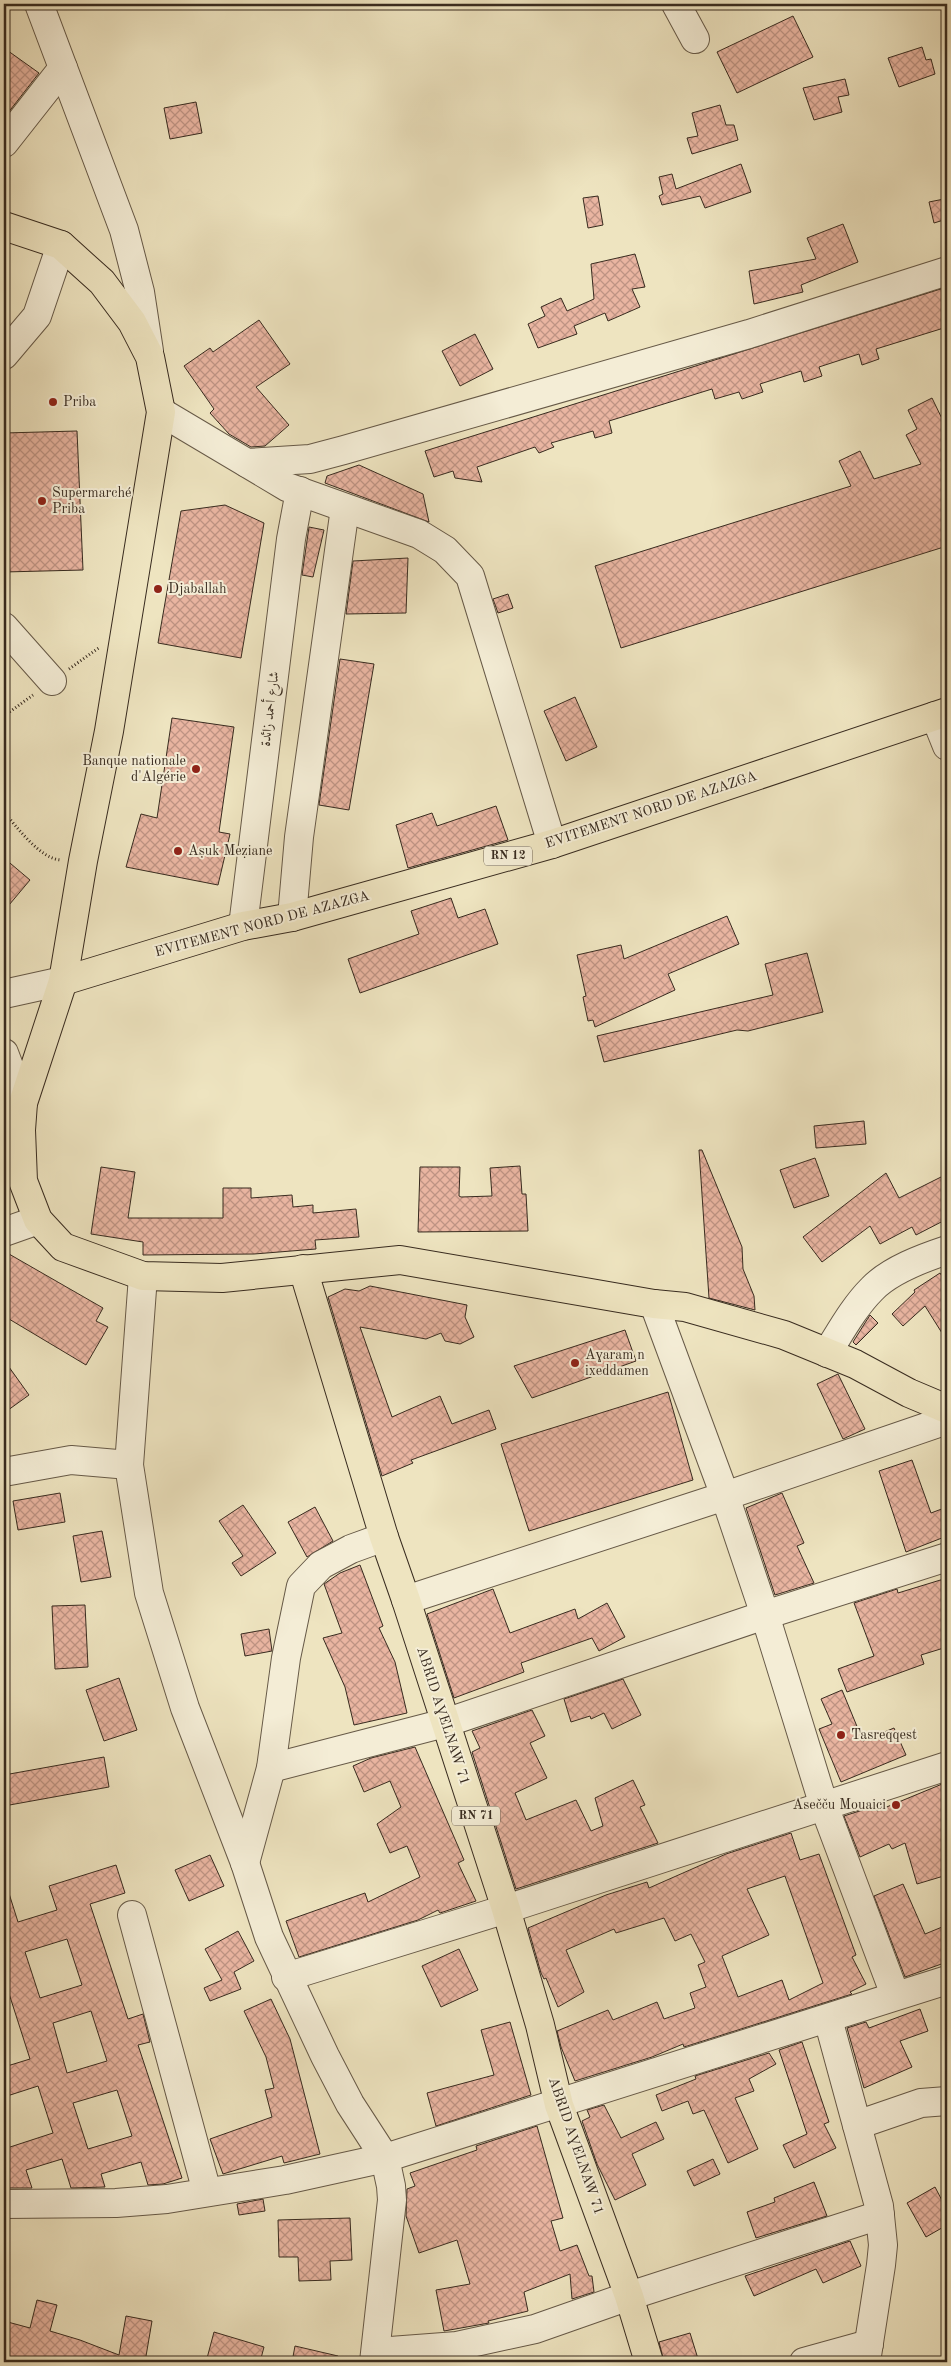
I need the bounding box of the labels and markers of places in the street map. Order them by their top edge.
place label: Priba [63,395,96,409]
marker: Priba [47,396,59,408]
place label: Supermarché Priba [52,486,132,516]
marker: Supermarché Priba [36,495,48,507]
place label: Djaballah [168,582,227,596]
marker: Djaballah [152,583,164,595]
place label: Banque nationale d'Algérie [82,754,186,784]
marker: Banque nationale d'Algérie [190,763,202,775]
place label: Aṣuk Meẓiane [188,844,272,858]
marker: Aṣuk Meẓiane [172,845,184,857]
place label: Aɣaram n ixeddamen [585,1348,649,1378]
marker: Aɣaram n ixeddamen [569,1357,581,1369]
place label: Tasreqqest [851,1728,917,1742]
marker: Tasreqqest [835,1729,847,1741]
place label: Asečču Mouaici [792,1798,886,1812]
marker: Asečču Mouaici [890,1799,902,1811]

